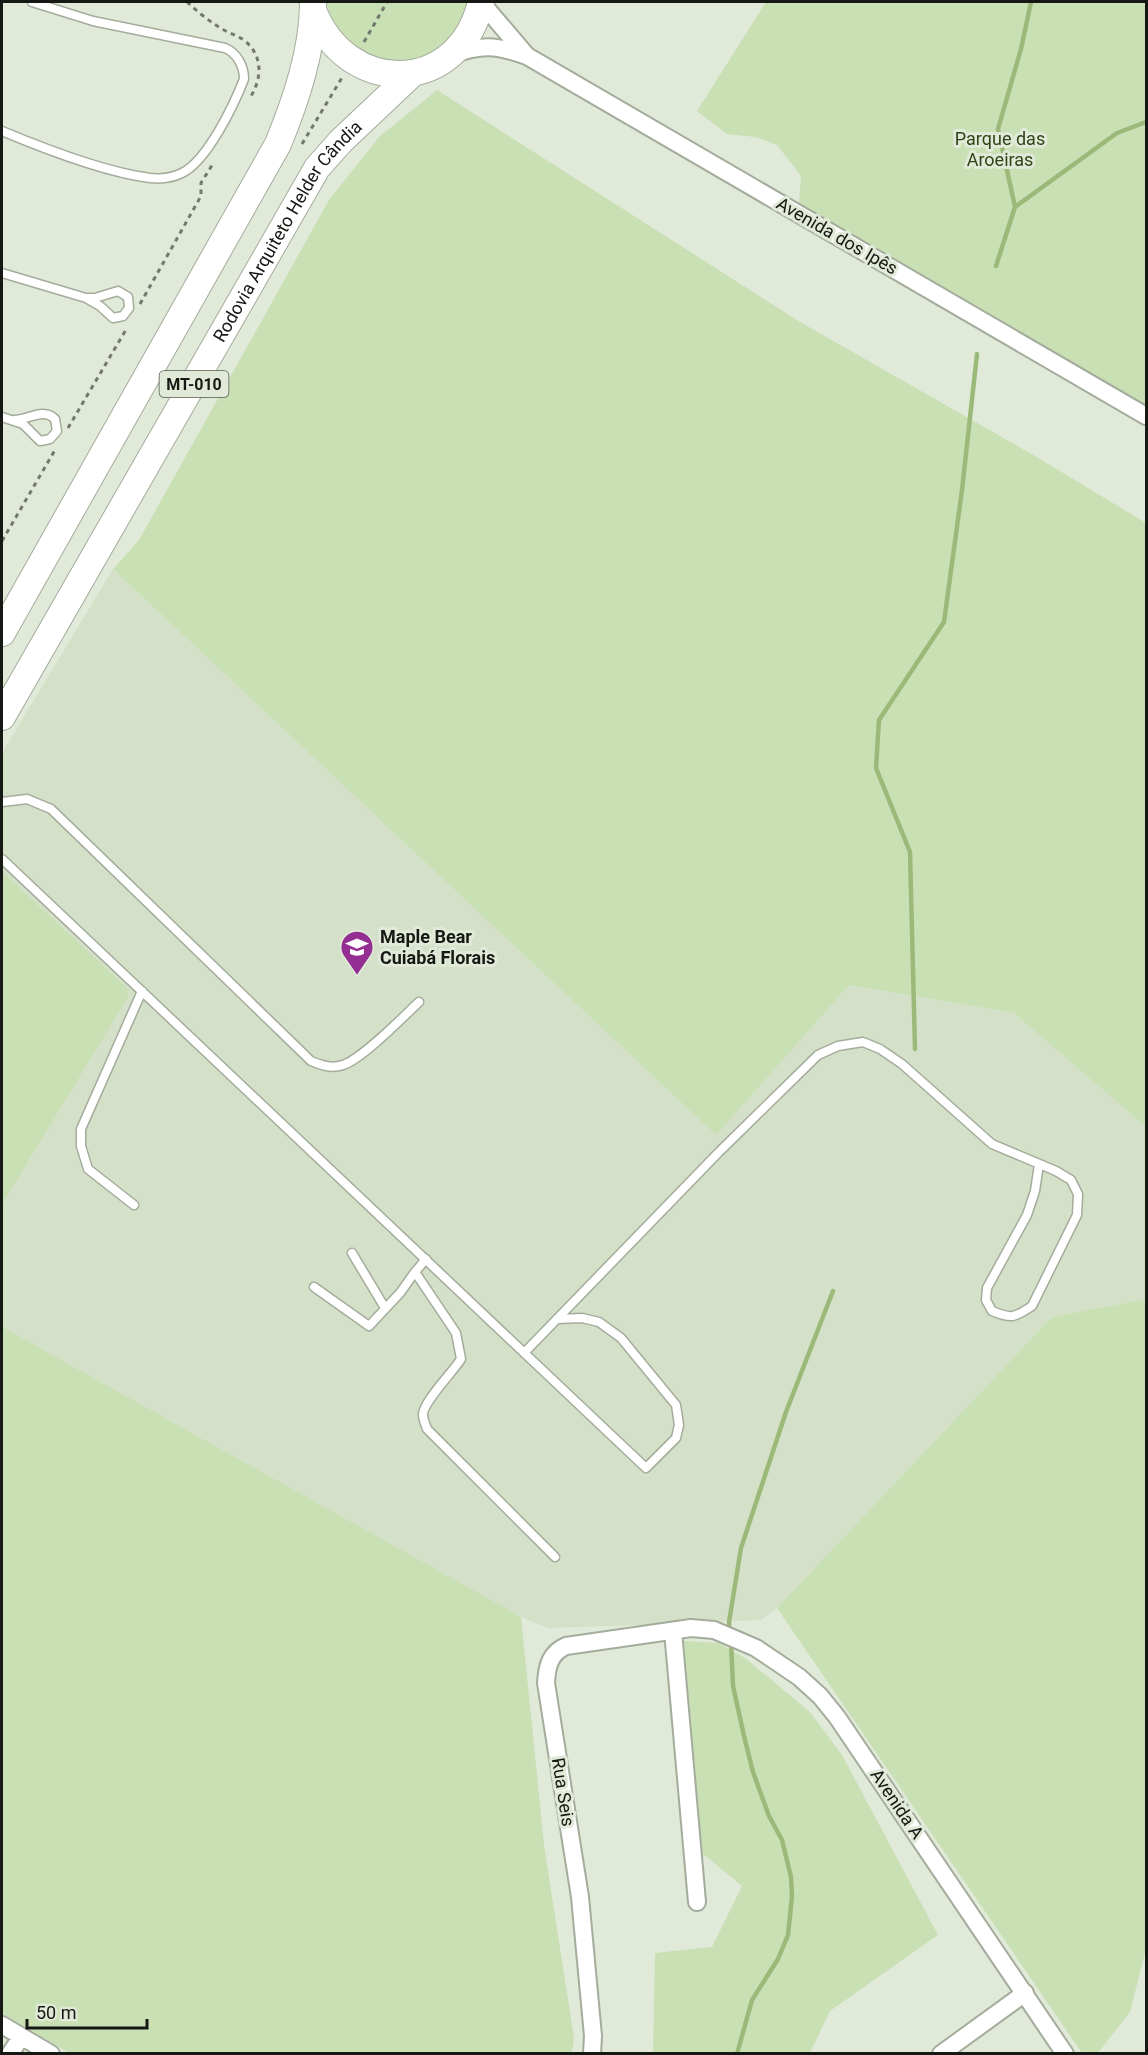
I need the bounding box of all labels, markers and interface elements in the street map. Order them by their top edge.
street label: Rodovia Arquiteto Helder Cândia [208,116,366,346]
park label: Parque das Aroeiras [955,128,1045,170]
street label: Avenida dos Ipês [773,192,901,279]
road number: MT-010 [160,371,228,397]
place label: Maple Bear Cuiabá Florais [380,926,495,968]
school or university icon: Maple Bear Cuiabá Florais [339,929,375,976]
street label: Rua Seis [548,1756,579,1828]
street label: Avenida A [866,1765,929,1843]
scale bar [27,1992,147,2030]
text: 50 m [36,2002,76,2023]

